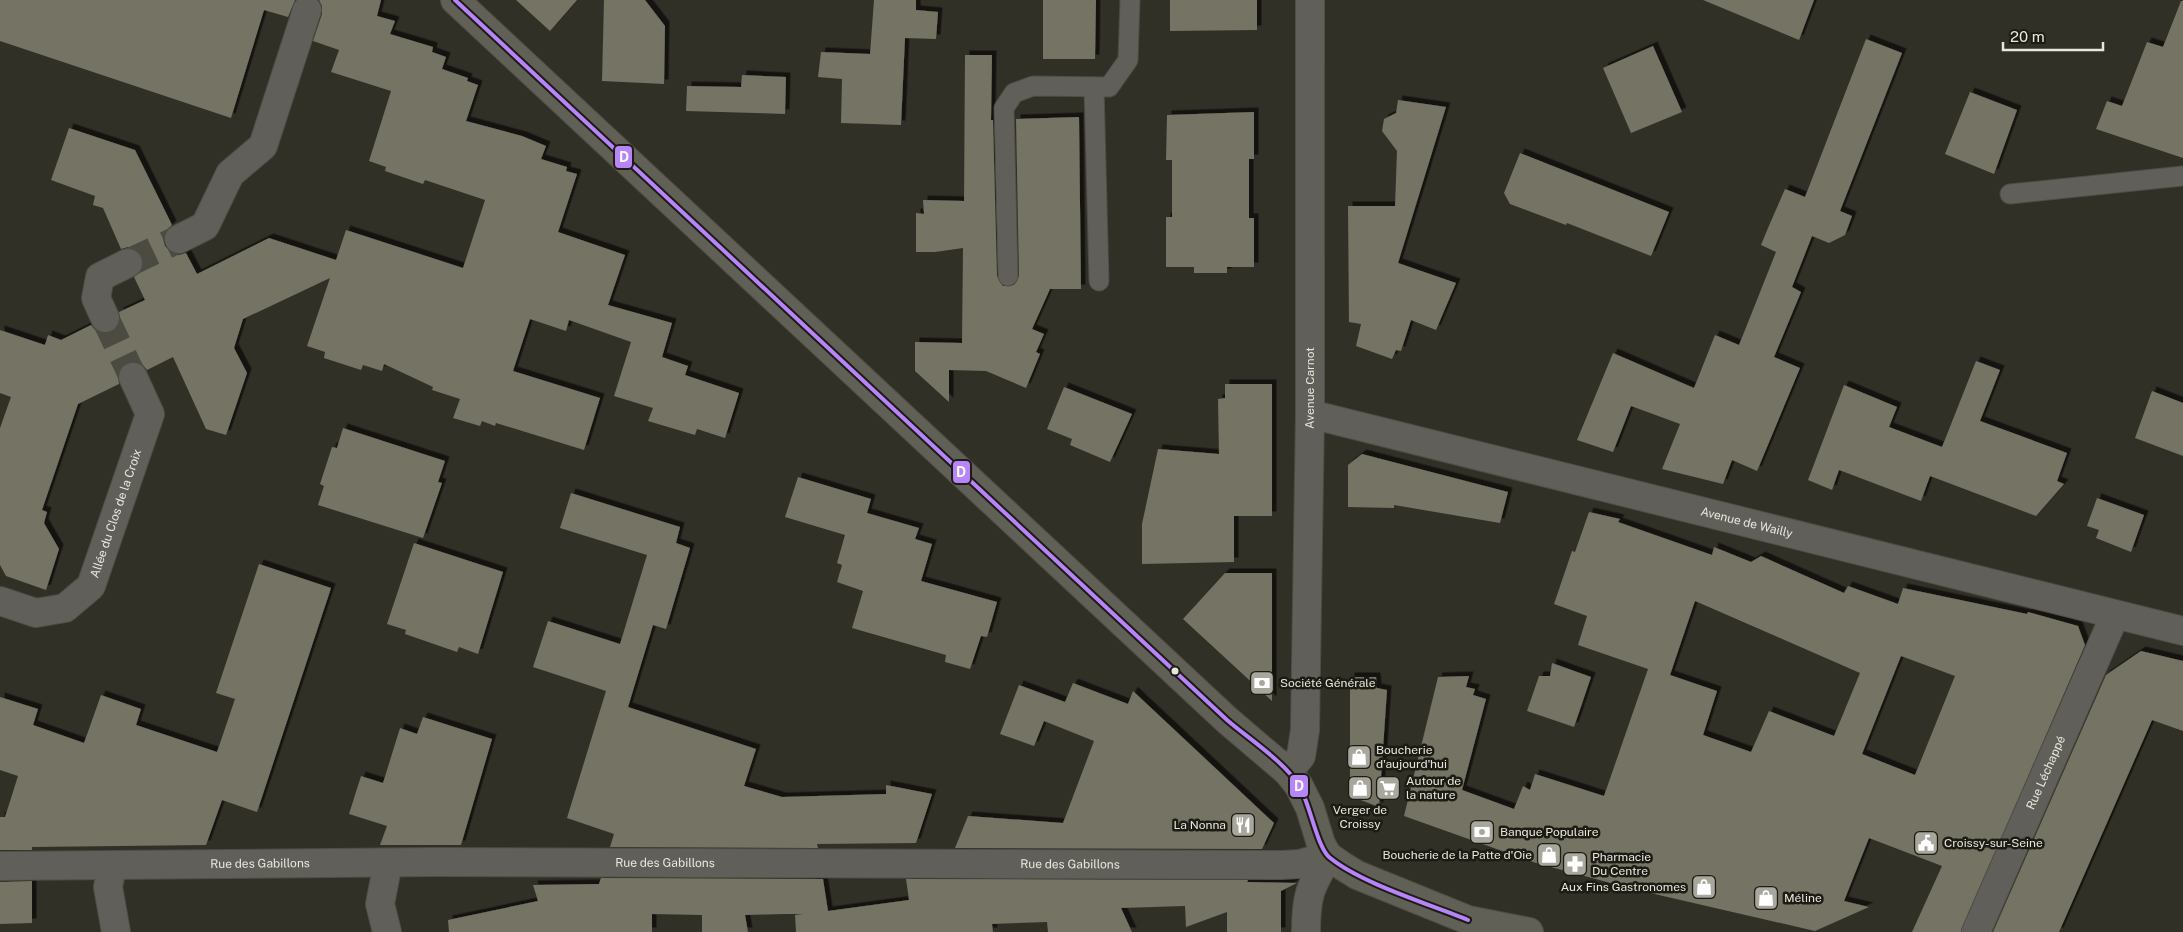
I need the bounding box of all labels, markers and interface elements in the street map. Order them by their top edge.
scale bar [2003,20,2103,52]
text: 20 m [2010,28,2045,45]
line badge: D [614,145,633,169]
text: D [619,149,629,165]
street label: Avenue Carnot [1303,347,1317,429]
street label: Allée du Clos de la Croix [87,447,144,580]
line badge: D [952,460,971,484]
text: D [956,464,966,480]
street label: Avenue de Wailly [1699,504,1795,541]
unlabelled marker [1170,666,1180,676]
bank icon: Société Générale [1249,670,1275,696]
place label: Société Générale [1280,676,1376,690]
street label: Rue Léchappé [2024,733,2068,812]
place label: Boucherie d'aujourd'hui [1376,743,1447,771]
shop icon: Boucherie d'aujourd'hui [1346,744,1372,770]
line badge: D [1289,774,1309,798]
place label: Autour de la nature [1406,774,1461,802]
shop icon: Verger de Croissy [1347,775,1373,801]
supermarket icon: Autour de la nature [1375,775,1401,801]
text: D [1294,778,1304,794]
place label: Verger de Croissy [1333,803,1387,831]
restaurant icon: La Nonna [1230,812,1256,838]
place label: La Nonna [1173,818,1226,832]
bank icon: Banque Populaire [1469,819,1495,845]
place label: Banque Populaire [1500,825,1599,839]
public building icon: Croissy-sur-Seine [1913,830,1939,856]
place label: Croissy-sur-Seine [1944,836,2043,850]
shop icon: Boucherie de la Patte d'Oie [1536,842,1562,868]
place label: Boucherie de la Patte d'Oie [1382,848,1532,862]
place label: Pharmacie Du Centre [1592,850,1651,878]
pharmacy icon: Pharmacie Du Centre [1562,851,1588,877]
street label: Rue des Gabillons [210,856,310,871]
street label: Rue des Gabillons [615,856,715,870]
street label: Rue des Gabillons [1020,857,1120,871]
shop icon: Aux Fins Gastronomes [1691,874,1717,900]
place label: Aux Fins Gastronomes [1561,880,1686,894]
shop icon: Méline [1753,885,1779,911]
place label: Méline [1784,891,1822,905]

